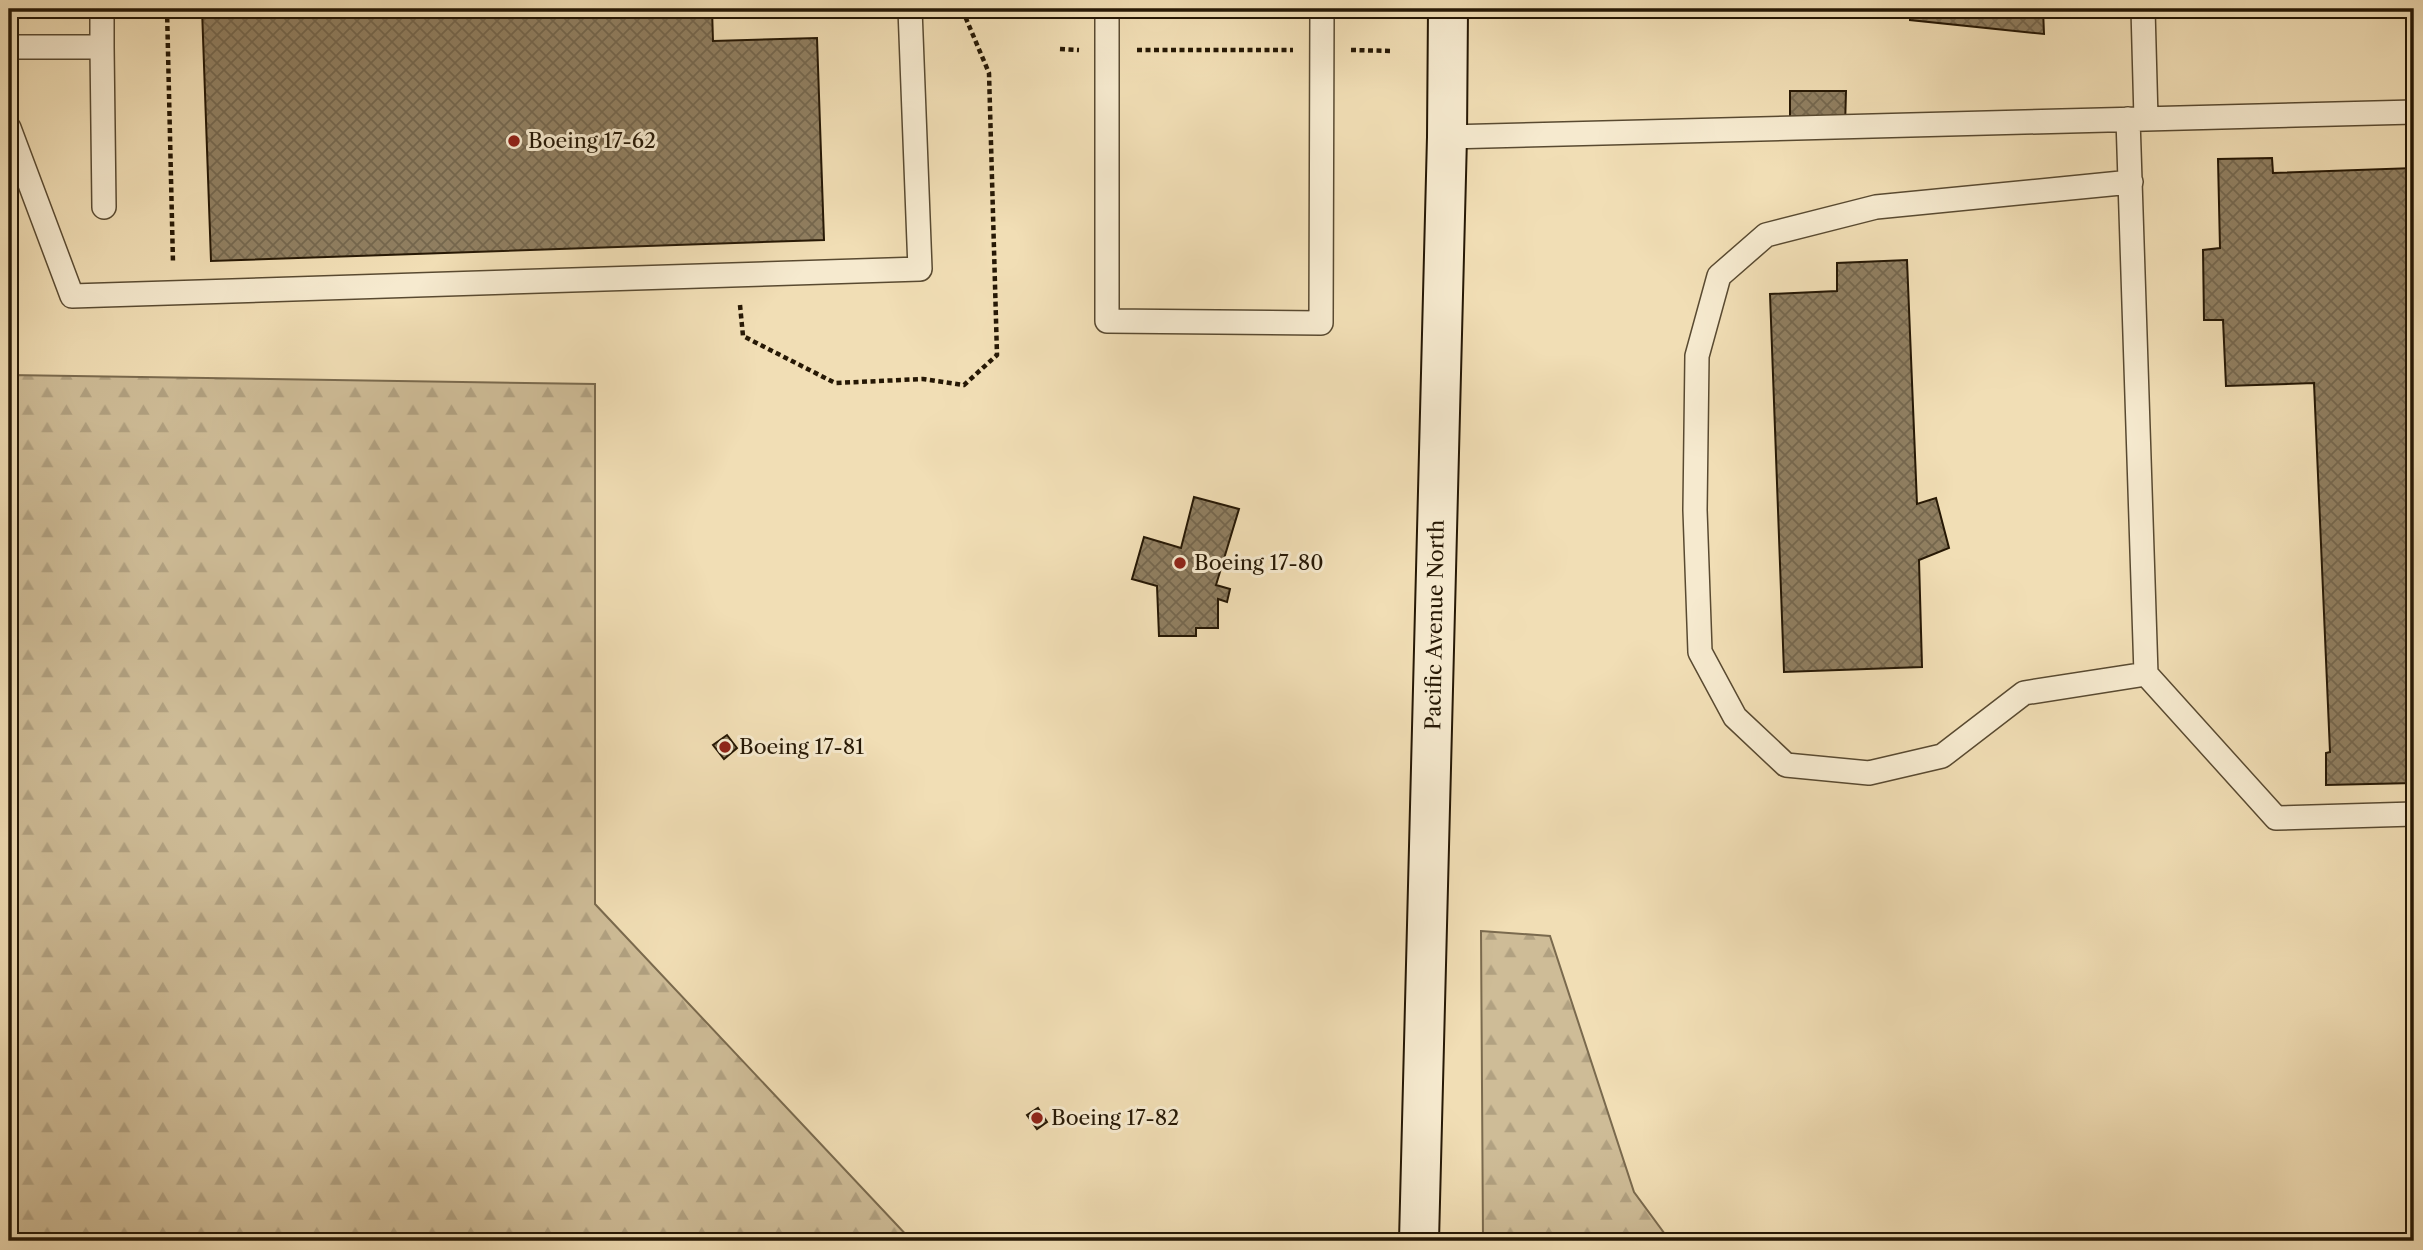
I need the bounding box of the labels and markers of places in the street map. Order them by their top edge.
place label: Boeing 17-62 [528,128,656,153]
marker: Boeing 17-62 [506,133,522,149]
place label: Boeing 17-80 [1194,550,1324,575]
marker: Boeing 17-80 [1172,555,1188,571]
place label: Boeing 17-81 [739,734,864,759]
marker: Boeing 17-81 [717,739,733,755]
place label: Boeing 17-82 [1051,1105,1179,1130]
marker: Boeing 17-82 [1029,1110,1045,1126]

